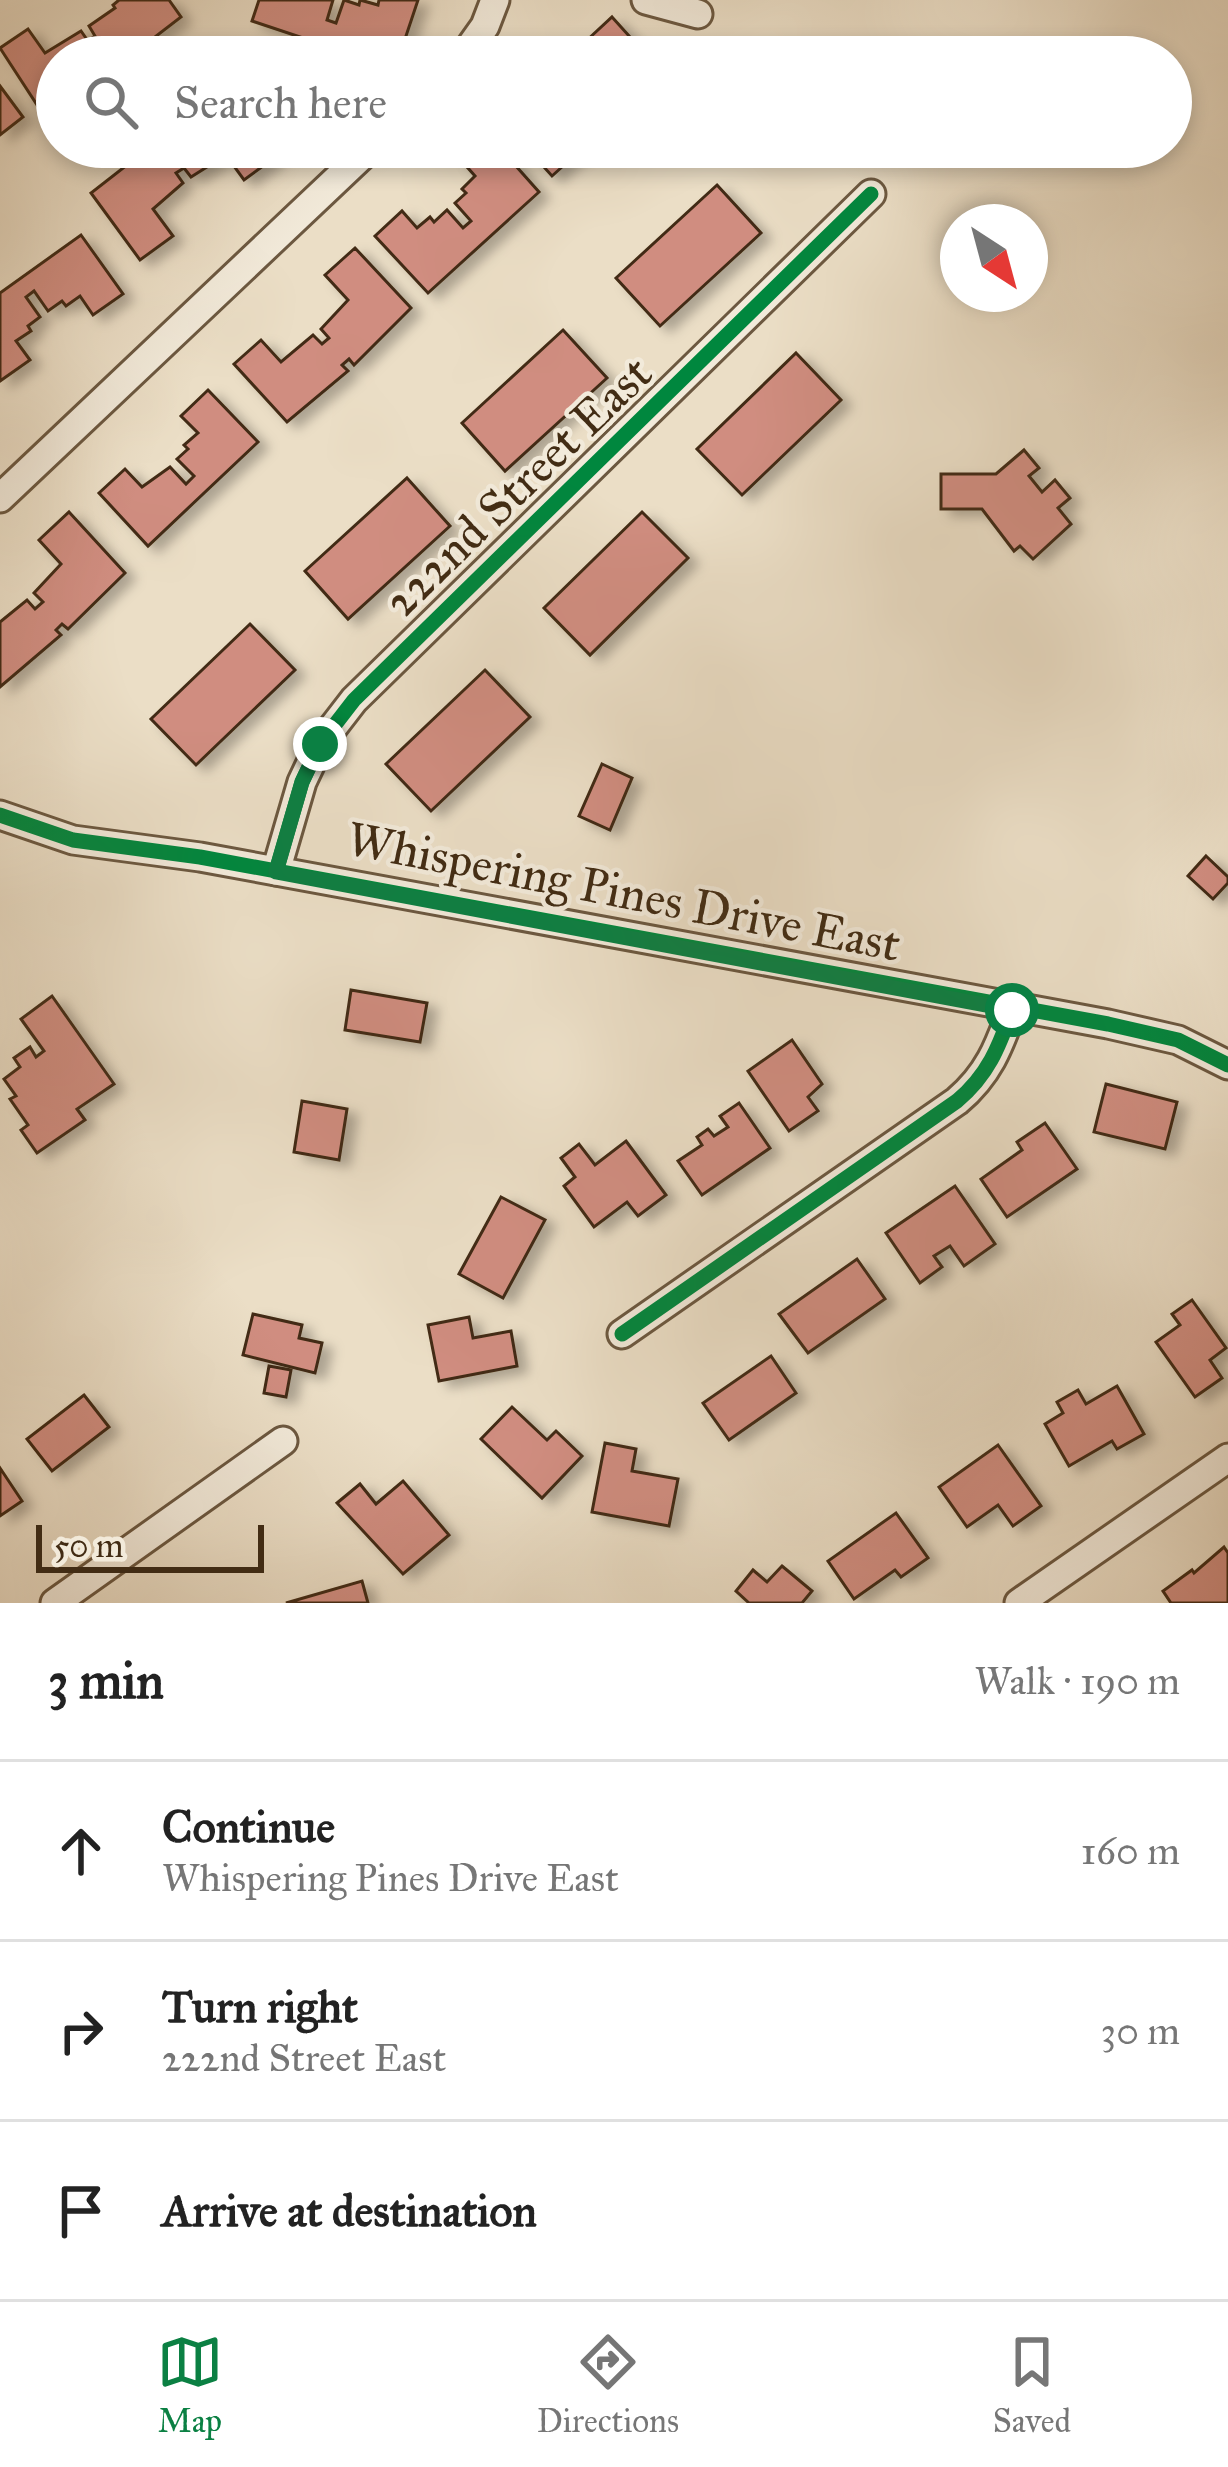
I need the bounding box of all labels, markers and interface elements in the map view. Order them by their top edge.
search box [36,36,1192,168]
icon: search [78,69,144,135]
text: Search here [174,75,387,130]
north arrow [940,204,1048,312]
street label: 222nd Street East [371,344,664,629]
route end [293,717,347,771]
street label: Whispering Pines Drive East [342,809,905,974]
route start [985,983,1039,1037]
scale bar [36,1519,264,1572]
text: 50 m [54,1526,123,1566]
text: 3 min [48,1650,164,1712]
text: Walk · 190 m [974,1657,1180,1705]
text: Continue [162,1799,335,1854]
icon: ahead [48,1818,114,1884]
text: 160 m [1081,1827,1180,1875]
text: Whispering Pines Drive East [162,1854,619,1902]
text: Turn right [162,1979,358,2034]
icon: right [48,1998,114,2064]
text: 30 m [1101,2007,1180,2055]
text: 222nd Street East [162,2034,446,2082]
icon: arrive [48,2178,114,2244]
text: Arrive at destination [162,2183,537,2238]
tab: Map [157,2329,223,2441]
tab: Directions [537,2329,679,2441]
tab: Saved [993,2329,1071,2441]

